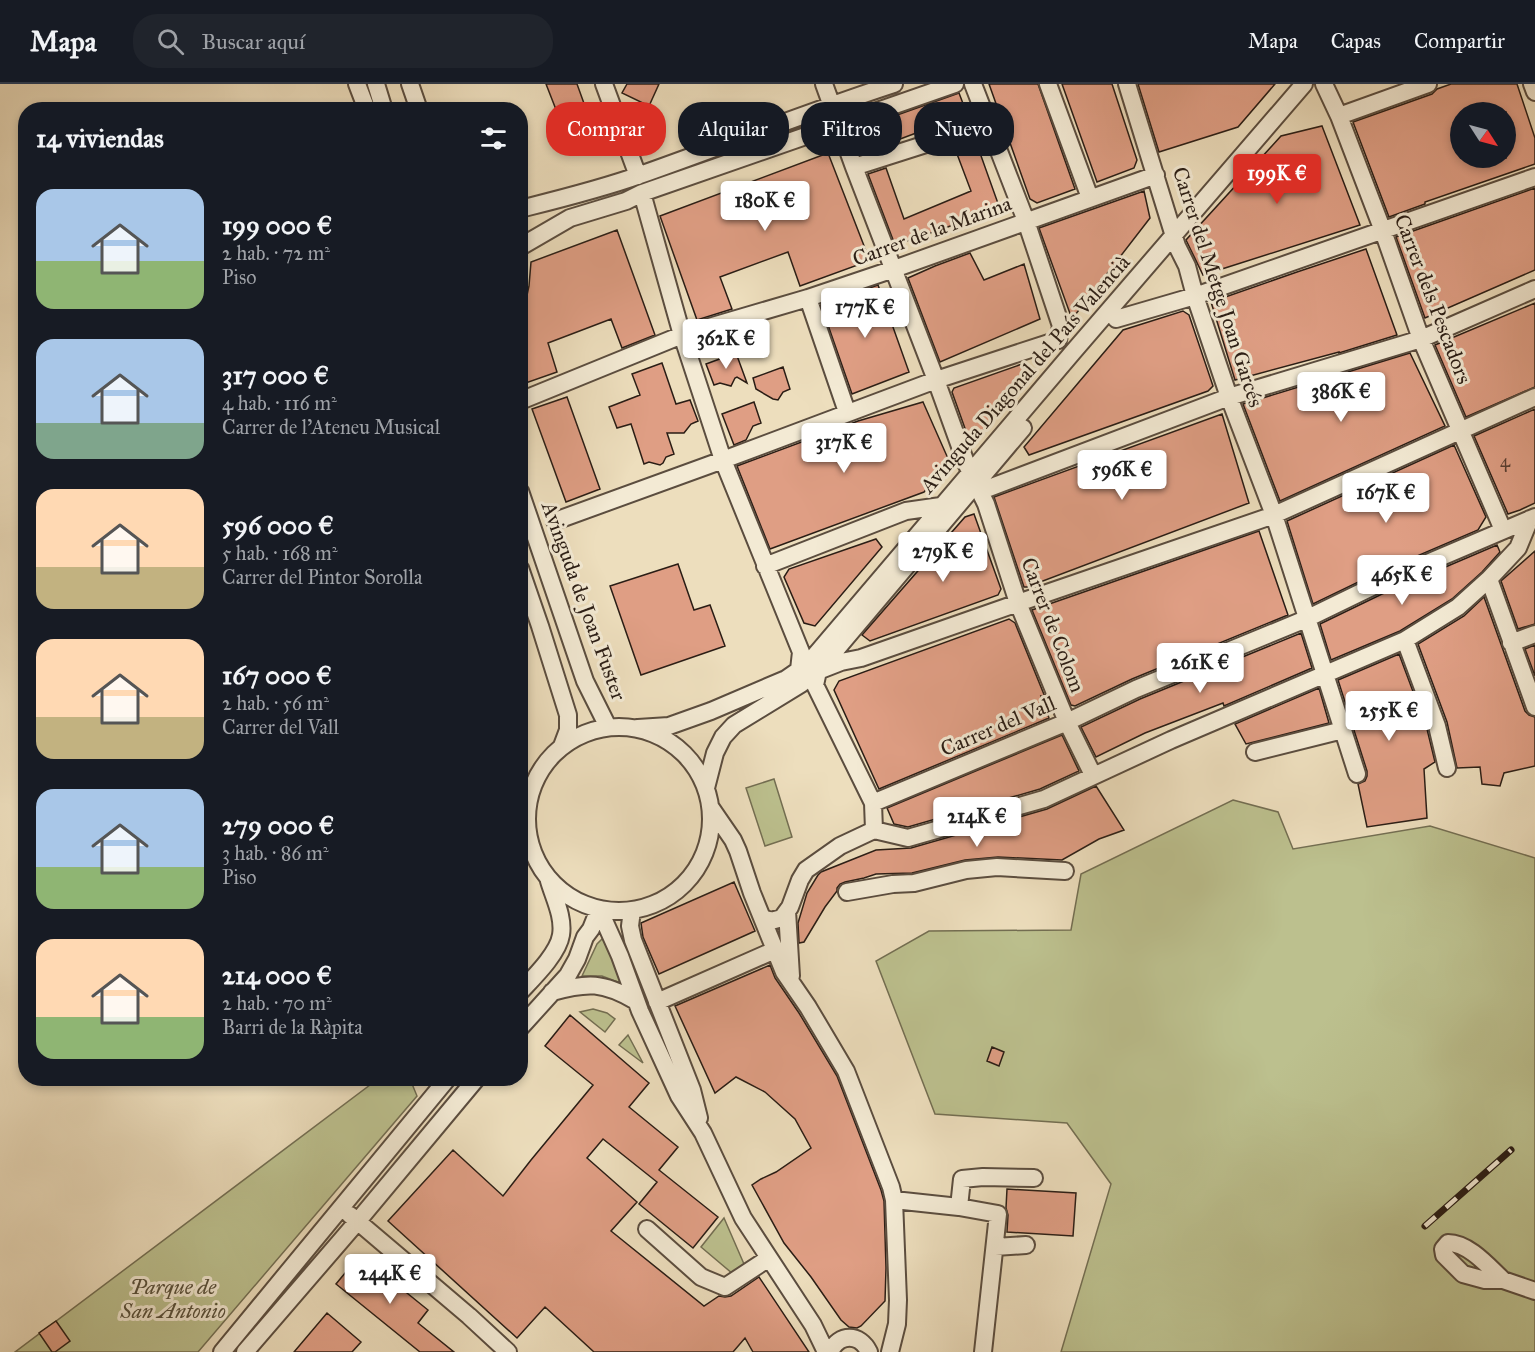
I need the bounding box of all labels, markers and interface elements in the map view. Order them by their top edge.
search box [133,14,553,68]
text: Mapa [30,24,97,59]
icon: search [154,25,187,58]
text: Buscar aquí [202,28,305,55]
text: Mapa [1248,28,1298,54]
text: Capas [1331,28,1381,54]
text: Compartir [1414,28,1505,54]
chip: Comprar [546,102,666,156]
chip: Alquilar [678,102,789,156]
chip: Filtros [801,102,902,156]
chip: Nuevo [914,102,1014,156]
north arrow [1450,102,1516,168]
map controls [1450,102,1516,168]
text: 14 viviendas [36,122,164,154]
icon: filters [477,122,510,155]
pin: 199K € [1228,154,1326,205]
text: 199K € [1247,161,1307,185]
street label: Carrer del Metge Joan Garcés [1167,164,1269,410]
pin: 180K € [716,181,814,232]
text: 180K € [735,188,795,212]
street label: Carrer de la Marina [849,190,1015,272]
text: 199 000 € [222,209,332,241]
street label: Carrer dels Pescadors [1389,211,1477,387]
icon: home [84,213,156,285]
text: 2 hab. · 72 m² [222,241,330,265]
street label: Avinguda Diagonal del País Valencià [914,250,1136,499]
text: Piso [222,265,256,289]
pin: 177K € [816,288,914,339]
text: 177K € [835,295,895,319]
pin: 362K € [677,319,775,370]
text: 362K € [697,326,755,350]
text: 317 000 € [222,359,329,391]
icon: home [84,363,156,435]
pin: 386K € [1292,372,1390,423]
text: 386K € [1311,379,1371,403]
text: 4 hab. · 116 m² [222,391,337,415]
text: Carrer de l'Ateneu Musical [222,415,440,439]
pin: 317K € [795,423,893,474]
text: 317K € [815,430,873,454]
pin: 596K € [1073,450,1171,501]
house number: 4 [1500,450,1511,472]
text: 596K € [1092,457,1152,481]
pin: 167K € [1337,473,1435,524]
text: 167K € [1356,480,1416,504]
street label: Avinguda de Joan Fuster [536,497,632,704]
text: 596 000 € [222,509,334,541]
icon: home [84,513,156,585]
pin: 279K € [894,532,992,583]
text: 279K € [912,539,974,563]
text: 5 hab. · 168 m² [222,541,338,565]
street label: Carrer de Colom [1015,554,1091,697]
pin: 465K € [1353,555,1451,606]
text: 465K € [1371,562,1433,586]
text: Carrer del Pintor Sorolla [222,565,422,589]
pin: 261K € [1151,643,1249,694]
text: 261K € [1171,650,1229,674]
text: 167 000 € [222,659,332,691]
icon: home [84,663,156,735]
street label: Carrer del Vall [936,690,1060,762]
text: 2 hab. · 56 m² [222,691,329,715]
pin: 255K € [1340,691,1438,742]
text: 255K € [1360,698,1418,722]
text: Carrer del Vall [222,715,339,739]
pin: 214K € [928,797,1026,848]
text: 214K € [947,804,1007,828]
text: 279 000 € [222,809,334,841]
icon: home [84,813,156,885]
text: 3 hab. · 86 m² [222,841,329,865]
text: Piso [222,865,256,889]
text: 214 000 € [222,959,332,991]
icon: home [84,963,156,1035]
text: 2 hab. · 70 m² [222,991,332,1015]
text: Barri de la Ràpita [222,1015,363,1039]
pin: 244K € [341,1254,439,1305]
text: 244K € [359,1261,421,1285]
park label: Parque de San Antonio [119,1274,226,1324]

